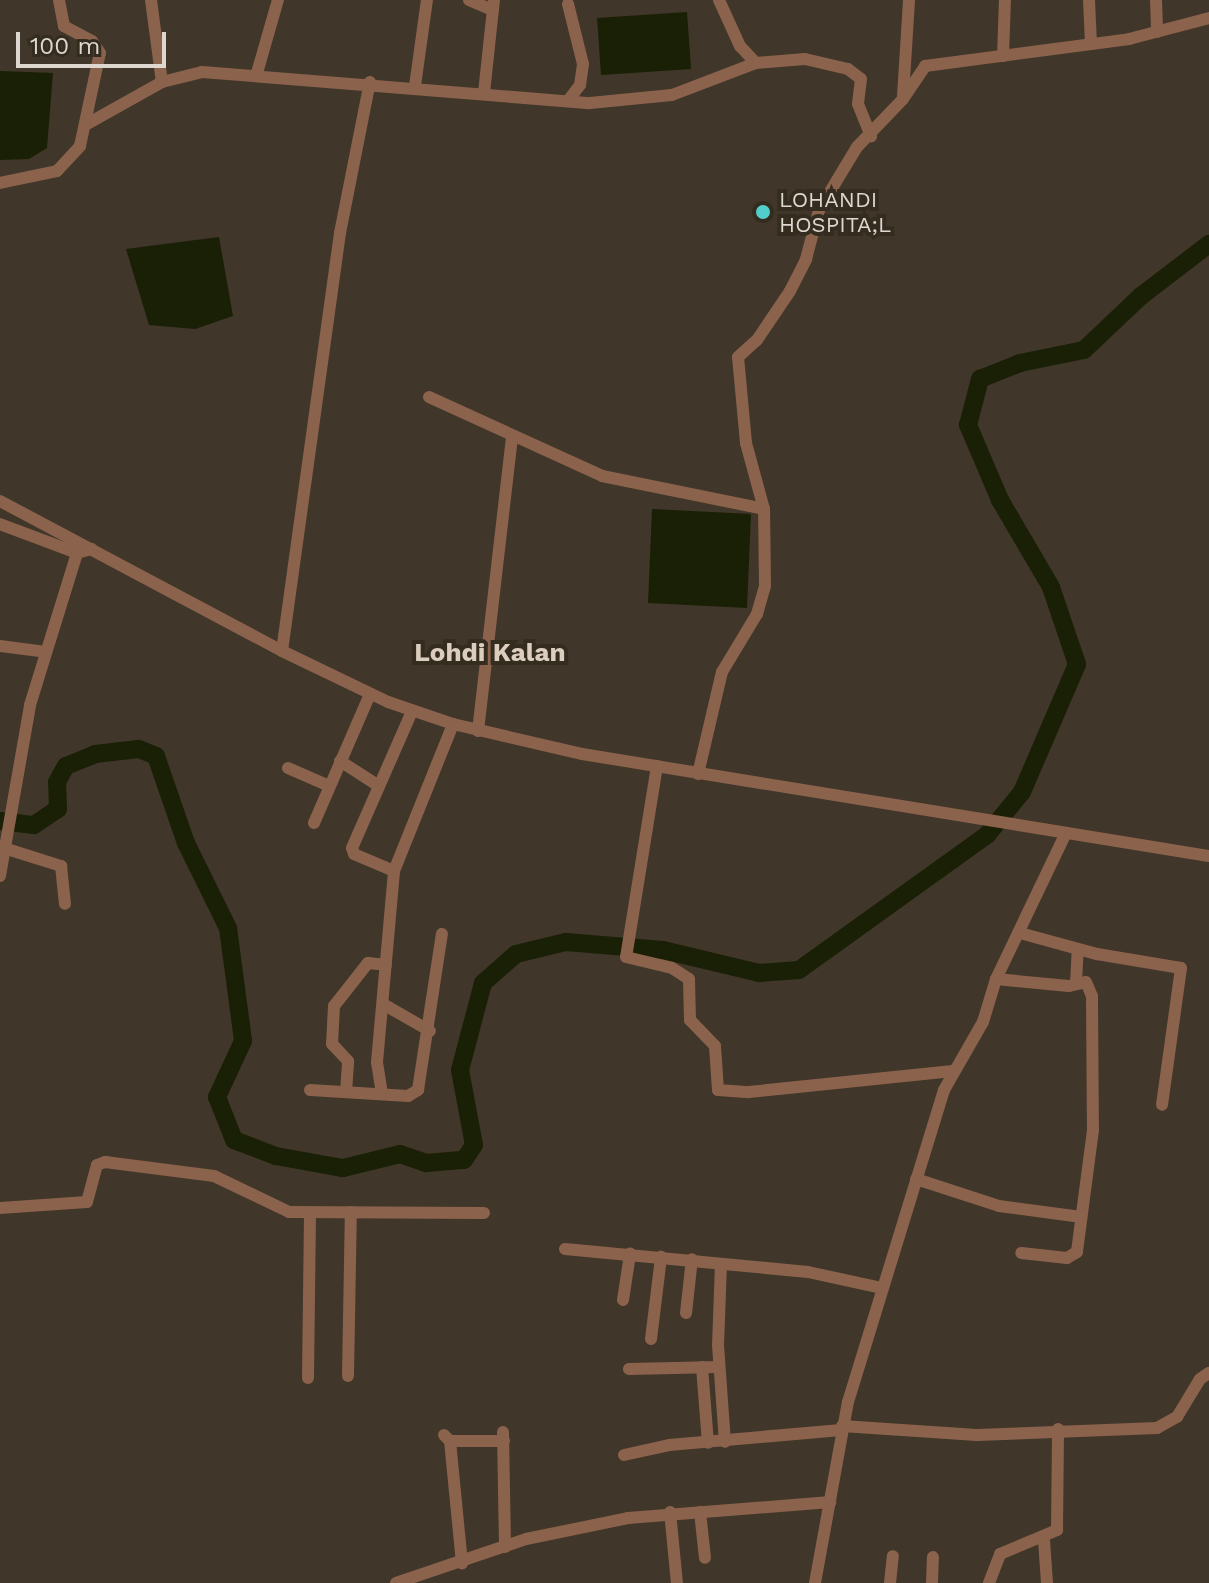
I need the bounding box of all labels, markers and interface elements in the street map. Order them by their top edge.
scale bar [20,16,170,66]
text: 100 m [30,32,100,60]
place label: LOHANDI HOSPITA;L [779,186,891,238]
marker: LOHANDI HOSPITA;L [754,203,772,221]
district label: Lohdi Kalan [414,637,566,669]

